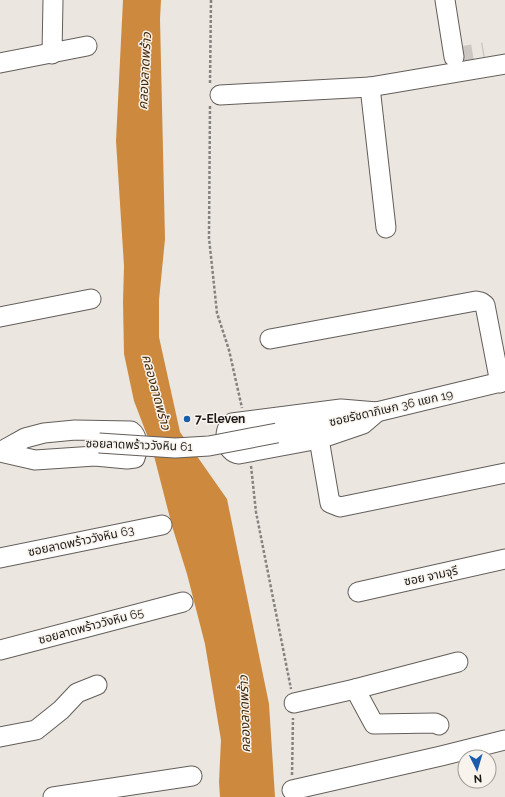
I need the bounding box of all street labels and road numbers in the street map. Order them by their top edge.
street label: ซอยรัชดาภิเษก 36 แยก 19 [328,387,454,429]
street label: ซอยลาดพร้าววังหิน 61 [85,436,193,454]
street label: ซอยลาดพร้าววังหิน 63 [27,523,135,559]
street label: ซอย จามจุรี [403,563,459,589]
street label: ซอยลาดพร้าววังหิน 65 [37,605,146,647]

